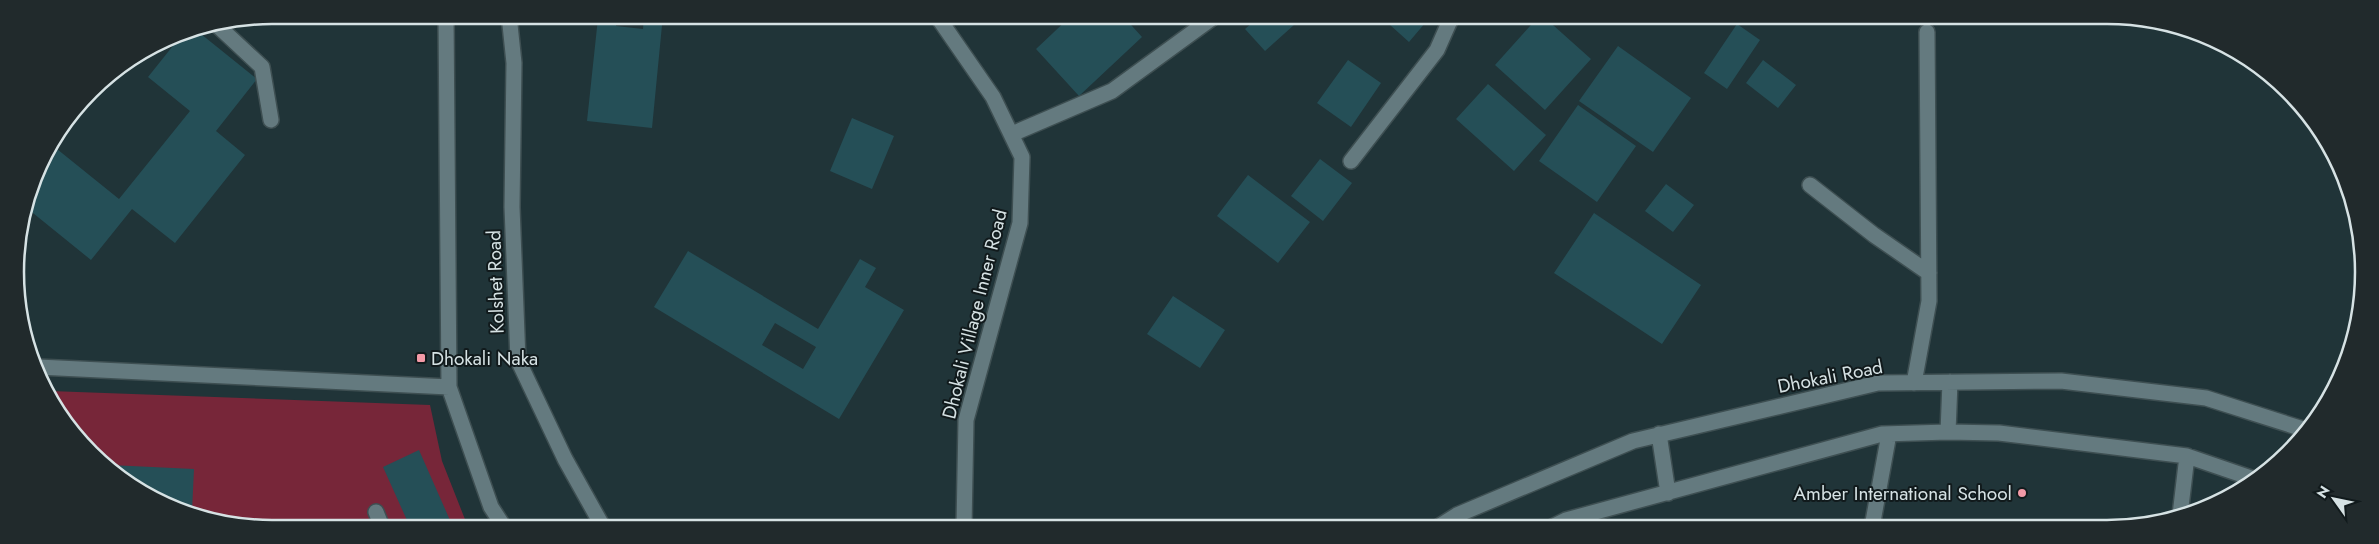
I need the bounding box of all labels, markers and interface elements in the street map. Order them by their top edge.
street label: Dhokali Village Inner Road [935,207,1014,422]
street label: Kolshet Road [480,230,511,334]
place label: Dhokali Naka [431,345,538,372]
marker: Dhokali Naka [415,352,427,364]
street label: Dhokali Road [1775,353,1885,400]
north arrow [2309,474,2359,524]
place label: Amber International School [1794,480,2012,507]
text: N [2312,482,2335,502]
marker: Amber International School [2016,487,2028,499]

